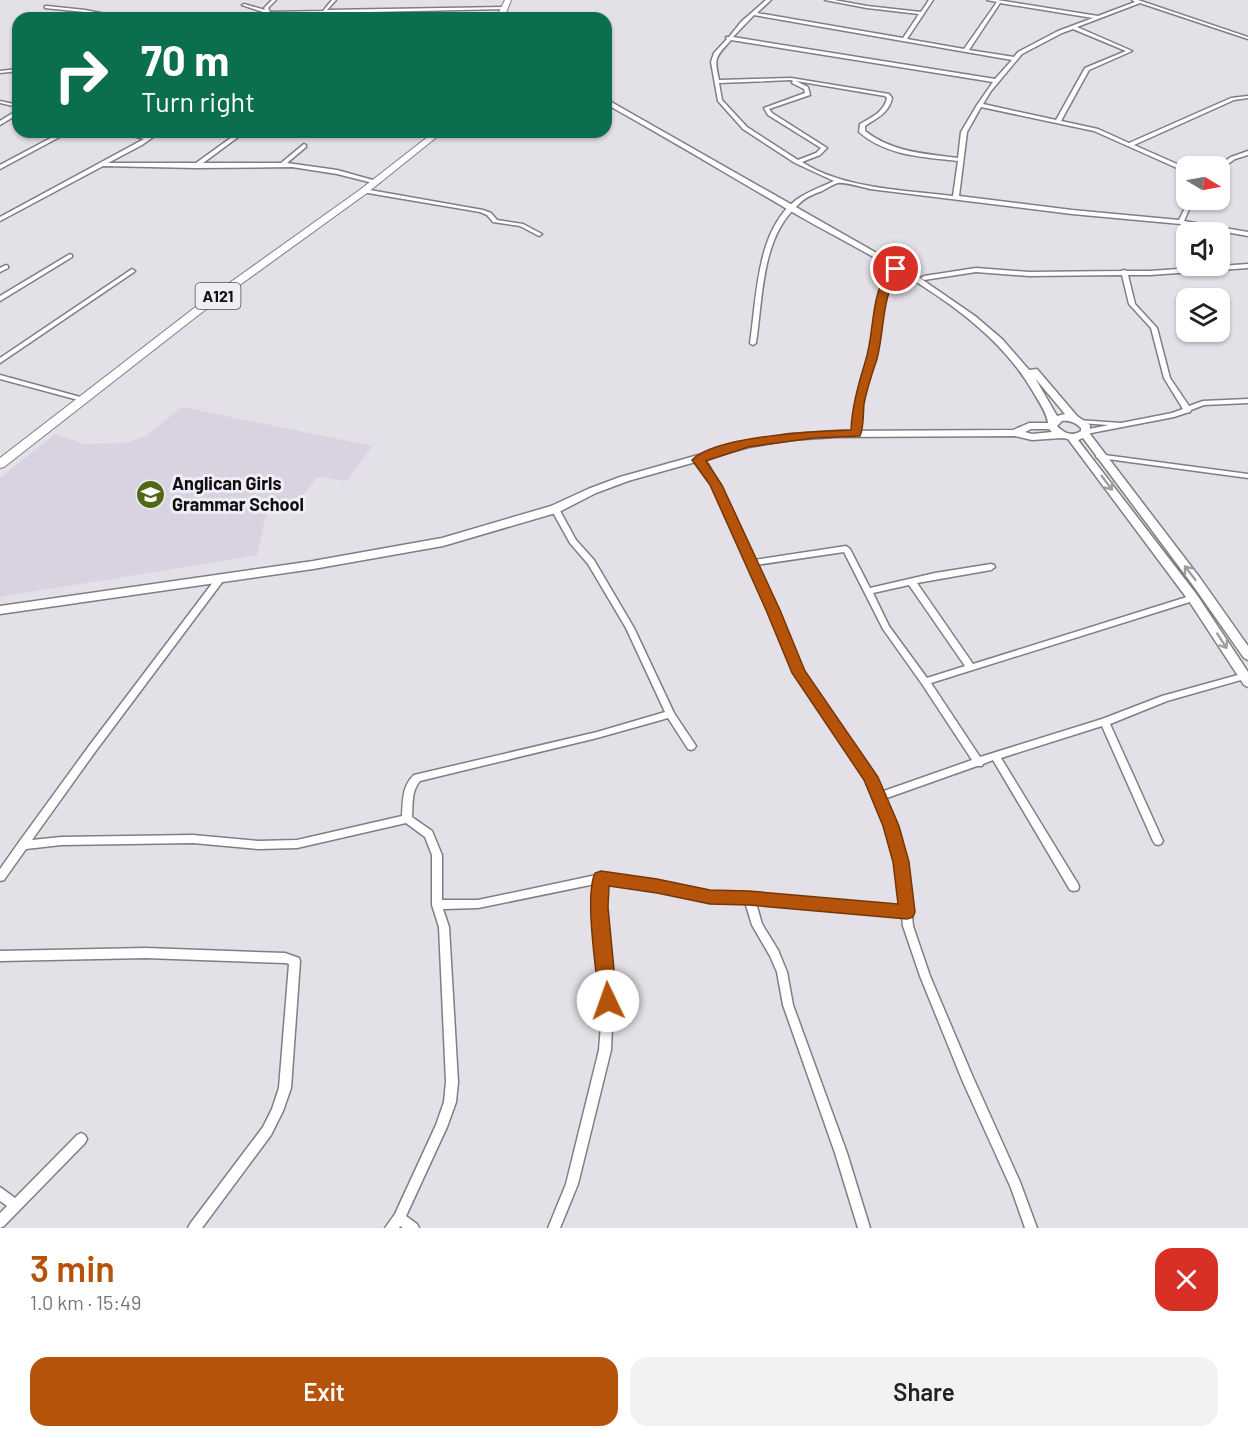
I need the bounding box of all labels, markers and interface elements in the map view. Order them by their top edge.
text: 70 m [141,34,229,84]
icon: right [42,36,120,114]
text: Turn right [141,85,255,117]
north arrow [1176,156,1230,210]
map controls [1176,156,1230,342]
button: sound [1176,222,1230,276]
pin [870,243,921,294]
icon: arrive [879,252,912,285]
road number: A121 [196,283,240,309]
button: layers [1176,288,1230,342]
place label: Anglican Girls Grammar School [172,472,304,515]
one-way arrow [1101,475,1114,491]
school or university icon: Anglican Girls Grammar School [135,478,167,510]
one-way arrow [1184,566,1196,582]
one-way arrow [1216,632,1228,649]
position arrow [576,969,640,1033]
text: 3 min [30,1246,115,1289]
button: close [1155,1248,1218,1311]
text: 1.0 km · 15:49 [30,1290,141,1314]
button: Exit [30,1357,618,1426]
button: Share [630,1357,1218,1426]

